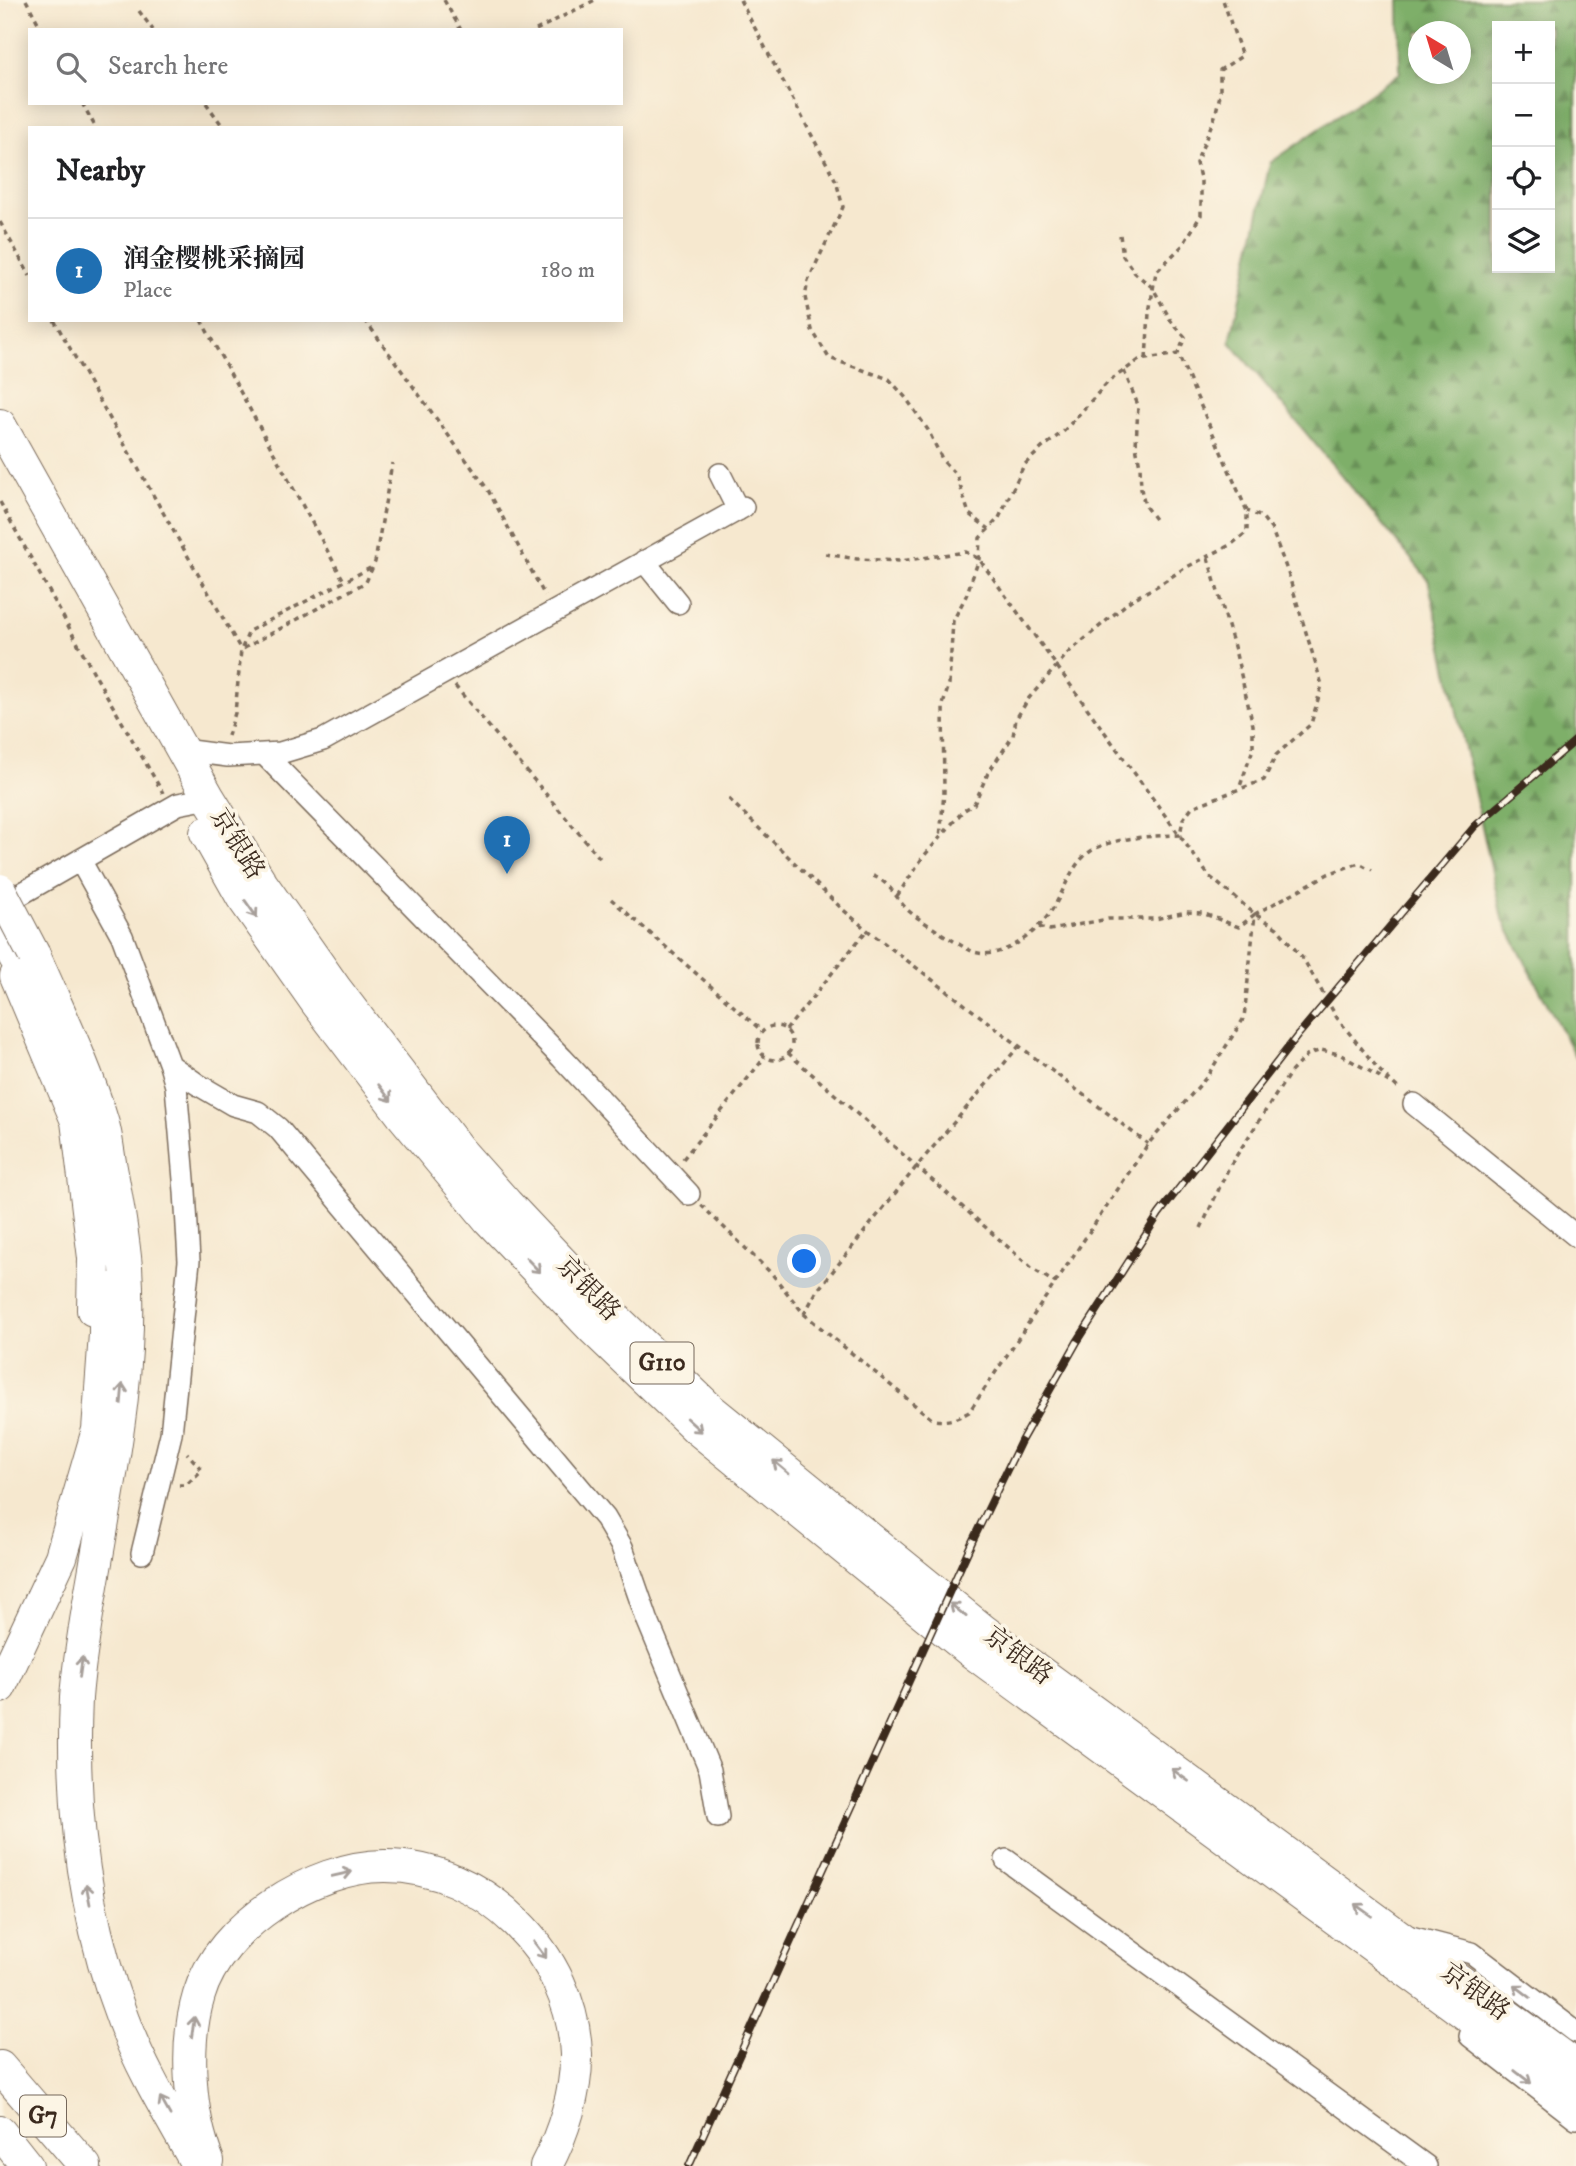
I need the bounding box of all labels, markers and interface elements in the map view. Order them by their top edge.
north arrow [1408,21,1471,84]
map controls [1492,21,1555,273]
button: + [1492,21,1555,84]
search box [28,28,623,105]
icon: search [52,48,90,86]
text: Search here [108,50,228,83]
button: − [1492,84,1555,147]
button: locate [1492,147,1555,210]
text: Nearby [56,153,145,190]
button: layers [1492,210,1555,273]
text: 润金樱桃采摘园 [123,243,305,276]
text: 1 [75,256,83,285]
text: 180 m [540,256,595,285]
text: Place [123,276,172,305]
street label: 京银路 [202,802,272,886]
pin: 1 [484,816,530,874]
one-way arrow [244,899,258,918]
one-way arrow [377,1083,392,1101]
your location [787,1244,821,1278]
street label: 京银路 [549,1249,627,1329]
one-way arrow [524,1256,541,1273]
road number: G110 [630,1343,694,1384]
one-way arrow [116,1383,129,1406]
one-way arrow [685,1417,702,1434]
one-way arrow [772,1460,790,1475]
one-way arrow [949,1603,967,1618]
street label: 京银路 [977,1619,1059,1693]
one-way arrow [74,1656,87,1679]
one-way arrow [1171,1768,1190,1782]
one-way arrow [330,1866,352,1879]
one-way arrow [81,1883,94,1906]
one-way arrow [1354,1903,1373,1917]
one-way arrow [533,1940,547,1959]
street label: 京银路 [1434,1956,1516,2028]
one-way arrow [1512,1984,1531,1999]
one-way arrow [186,2016,199,2039]
one-way arrow [1513,2069,1531,2084]
road number: G7 [20,2096,66,2136]
one-way arrow [158,2097,172,2117]

